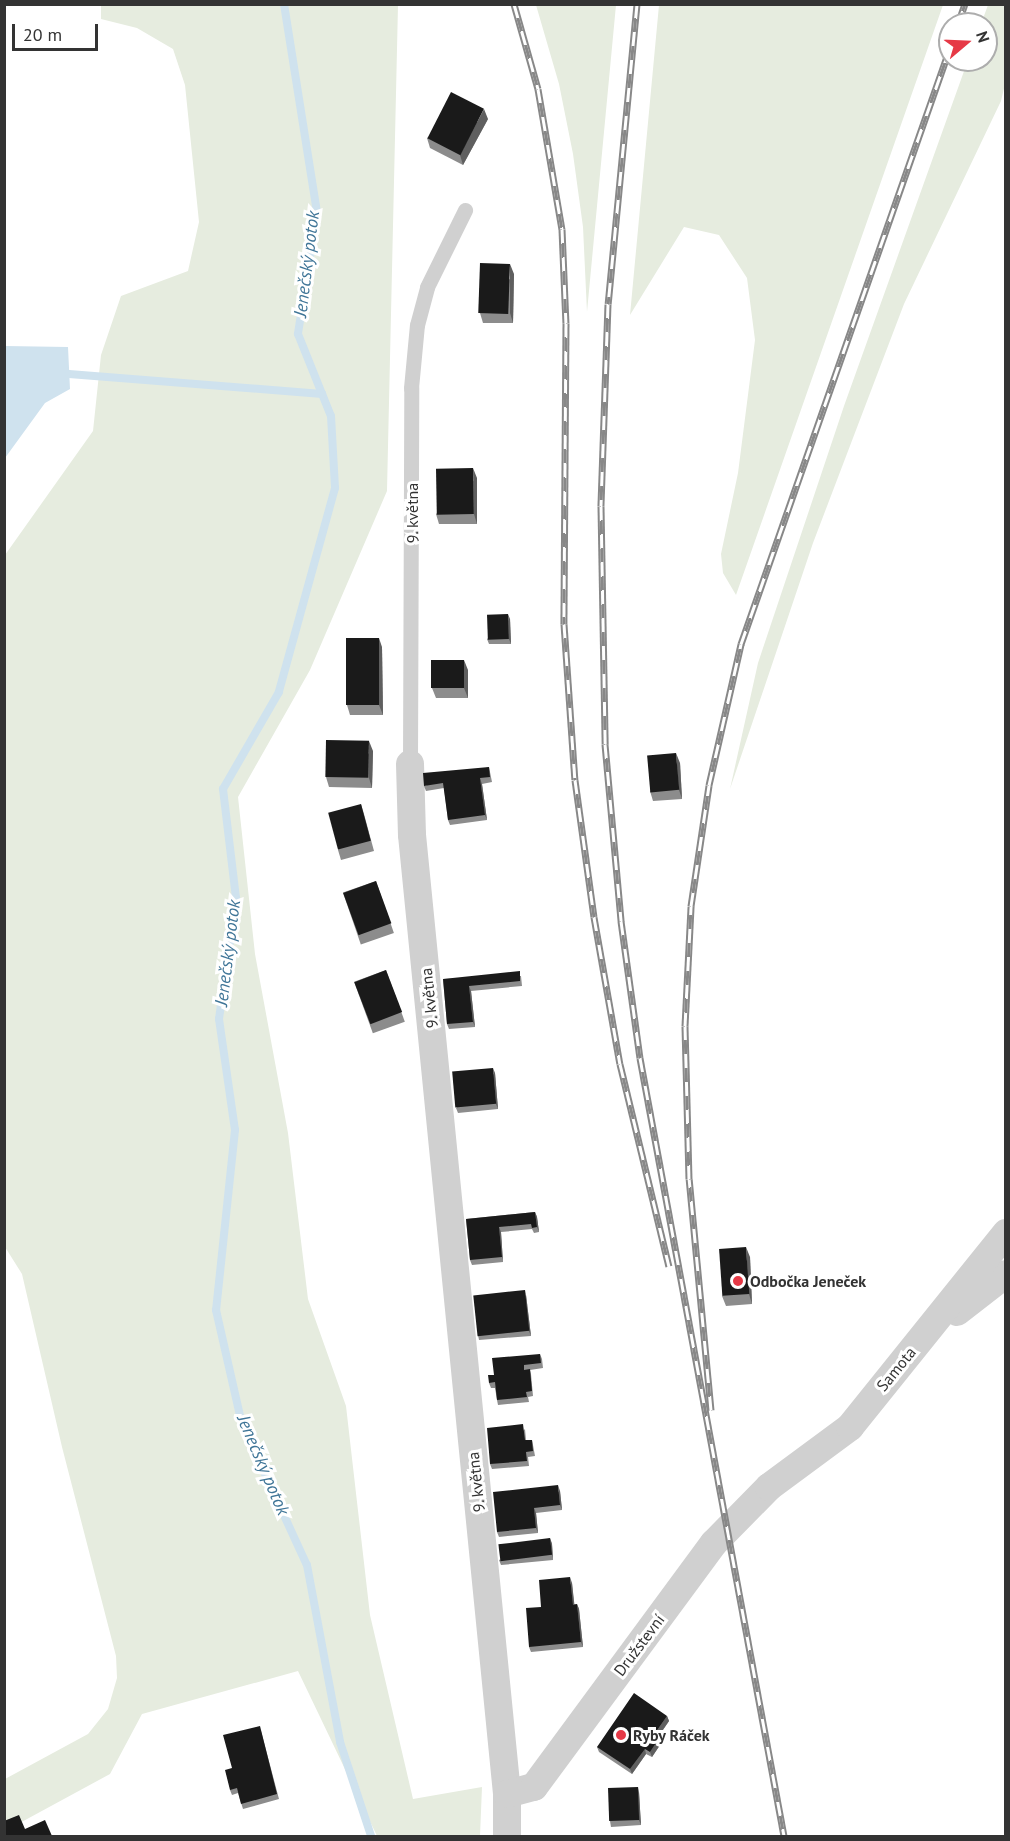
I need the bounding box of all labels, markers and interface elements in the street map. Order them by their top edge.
scale bar [15,12,100,50]
north arrow [938,12,998,72]
text: 20 m [23,23,62,46]
text: N [972,29,994,45]
water label: Jenečský potok [290,209,324,319]
street label: 9. května [402,482,422,544]
water label: Jenečský potok [211,898,245,1008]
street label: 9. května [416,966,442,1030]
place label: Odbočka Jeneček [750,1271,866,1291]
marker: Odbočka Jeneček [731,1274,745,1288]
street label: Samota [872,1343,920,1395]
water label: Jenečský potok [232,1411,294,1519]
street label: 9. května [463,1450,489,1514]
street label: Družstevní [610,1610,668,1680]
place label: Ryby Ráček [633,1725,710,1745]
marker: Ryby Ráček [614,1728,628,1742]

